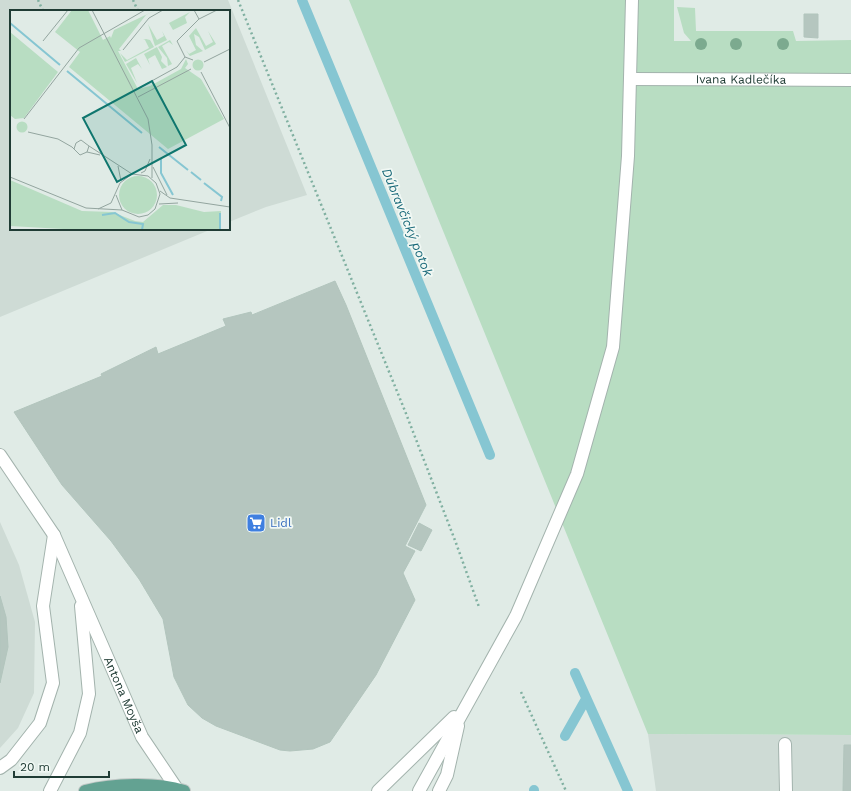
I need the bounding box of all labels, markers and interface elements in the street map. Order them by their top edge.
inset map [10,10,230,230]
street label: Ivana Kadlečíka [696,72,787,87]
water label: Dúbravčický potok [379,166,436,279]
supermarket icon: Lidl [245,512,267,534]
place label: Lidl [270,516,292,530]
street label: Antona Moyša [101,655,147,736]
scale bar [14,753,109,779]
text: 20 m [20,760,50,774]

